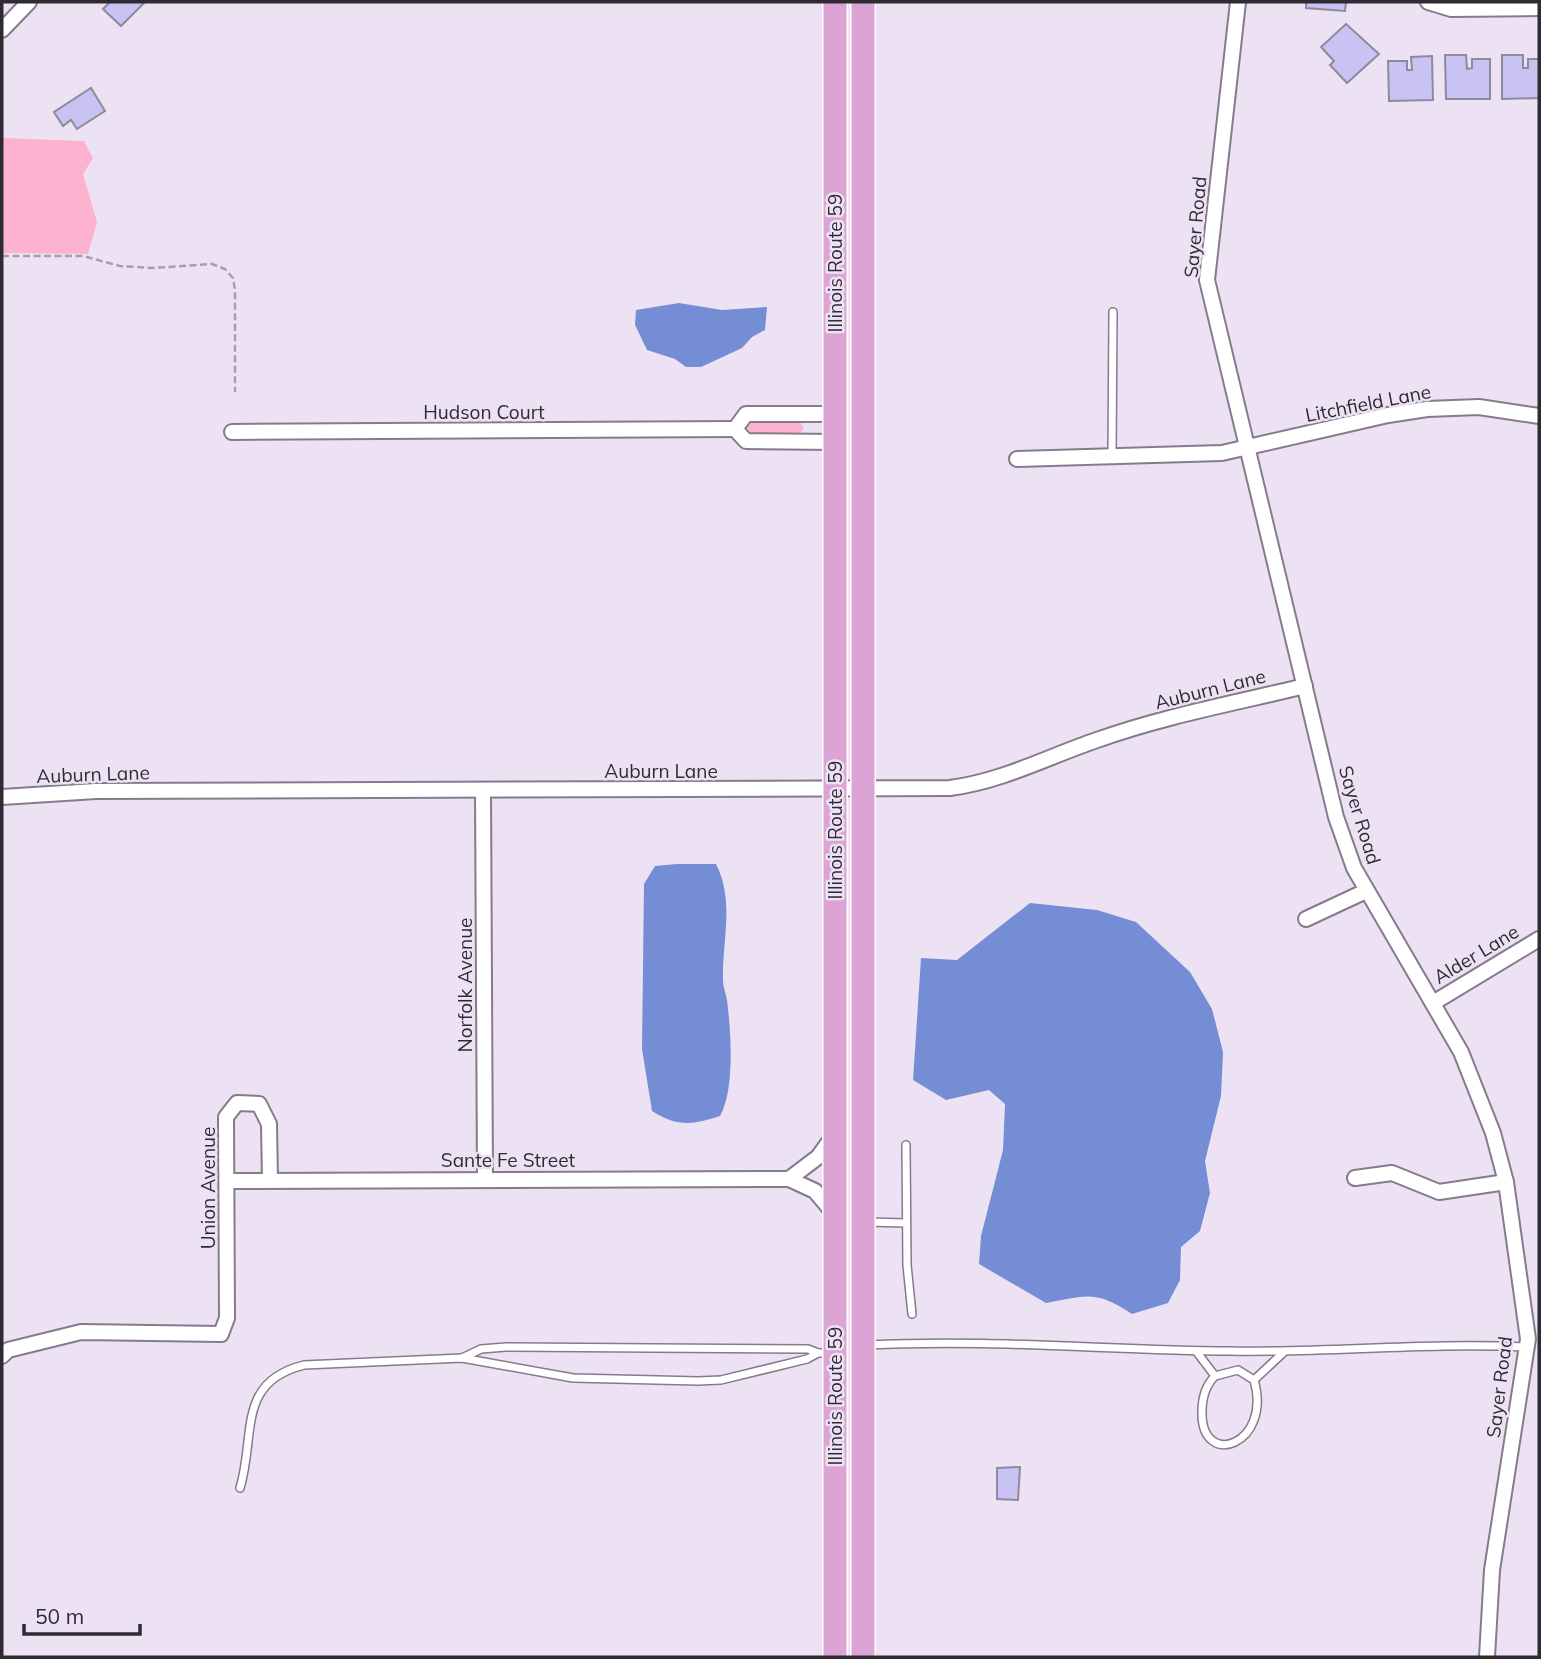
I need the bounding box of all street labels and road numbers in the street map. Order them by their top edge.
street label: Sayer Road [1179,175,1211,279]
street label: Illinois Route 59 [823,194,847,332]
street label: Litchfield Lane [1303,379,1433,427]
street label: Hudson Court [423,400,545,424]
street label: Auburn Lane [1152,664,1268,714]
street label: Auburn Lane [604,759,718,783]
street label: Auburn Lane [36,760,150,788]
street label: Illinois Route 59 [823,761,847,899]
street label: Sayer Road [1334,763,1386,867]
street label: Norfolk Avenue [453,918,477,1052]
street label: Alder Lane [1429,919,1523,989]
street label: Union Avenue [196,1127,220,1249]
street label: Sante Fe Street [441,1148,576,1172]
street label: Illinois Route 59 [823,1327,847,1465]
street label: Sayer Road [1481,1335,1517,1439]

